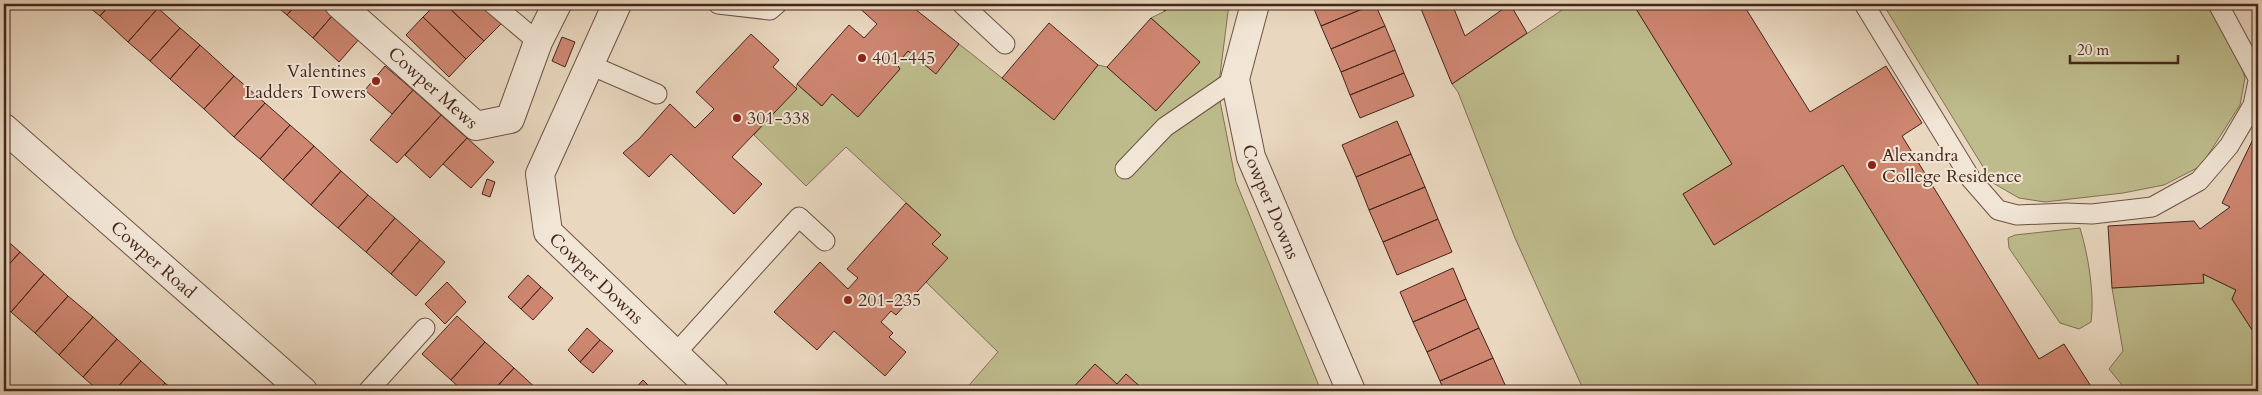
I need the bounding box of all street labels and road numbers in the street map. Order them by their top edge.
street label: Cowper Mews [382,41,483,135]
street label: Cowper Downs [1236,142,1305,263]
street label: Cowper Road [105,215,202,305]
street label: Cowper Downs [543,227,649,330]

